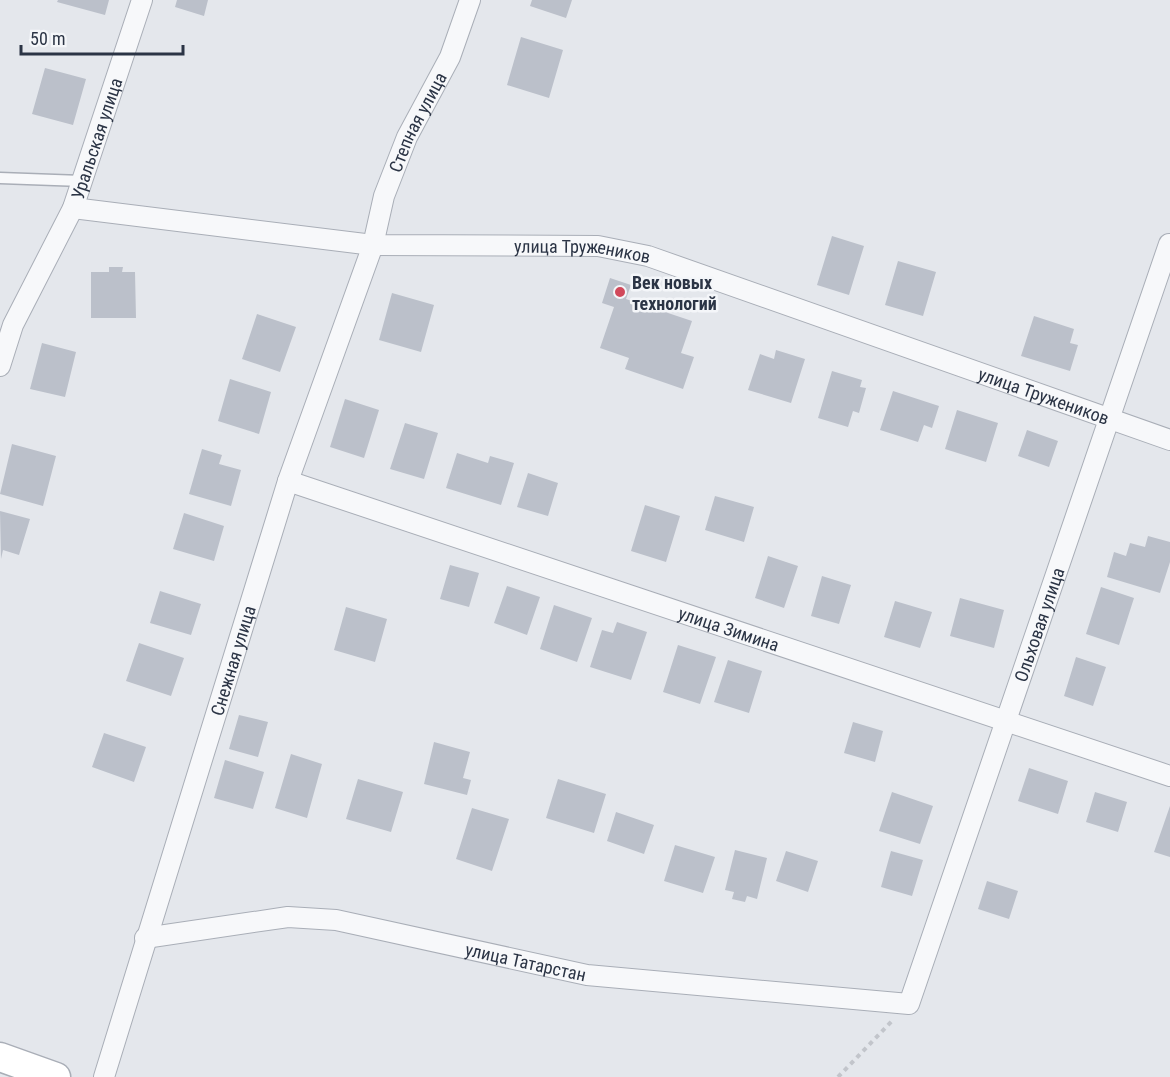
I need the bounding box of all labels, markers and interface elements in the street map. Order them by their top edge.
scale bar [21,18,183,56]
text: 50 m [30,28,65,49]
street label: Степная улица [384,68,451,175]
street label: Уральская улица [66,75,126,201]
street label: улица Тружеников [514,235,652,267]
place label: Век новых технологий [632,272,717,314]
marker: Век новых технологий [613,285,627,299]
street label: улица Тружеников [976,363,1112,428]
street label: Ольховая улица [1010,565,1068,684]
street label: улица Зимина [676,602,782,655]
street label: Снежная улица [206,603,259,718]
street label: улица Татарстан [464,938,588,985]

